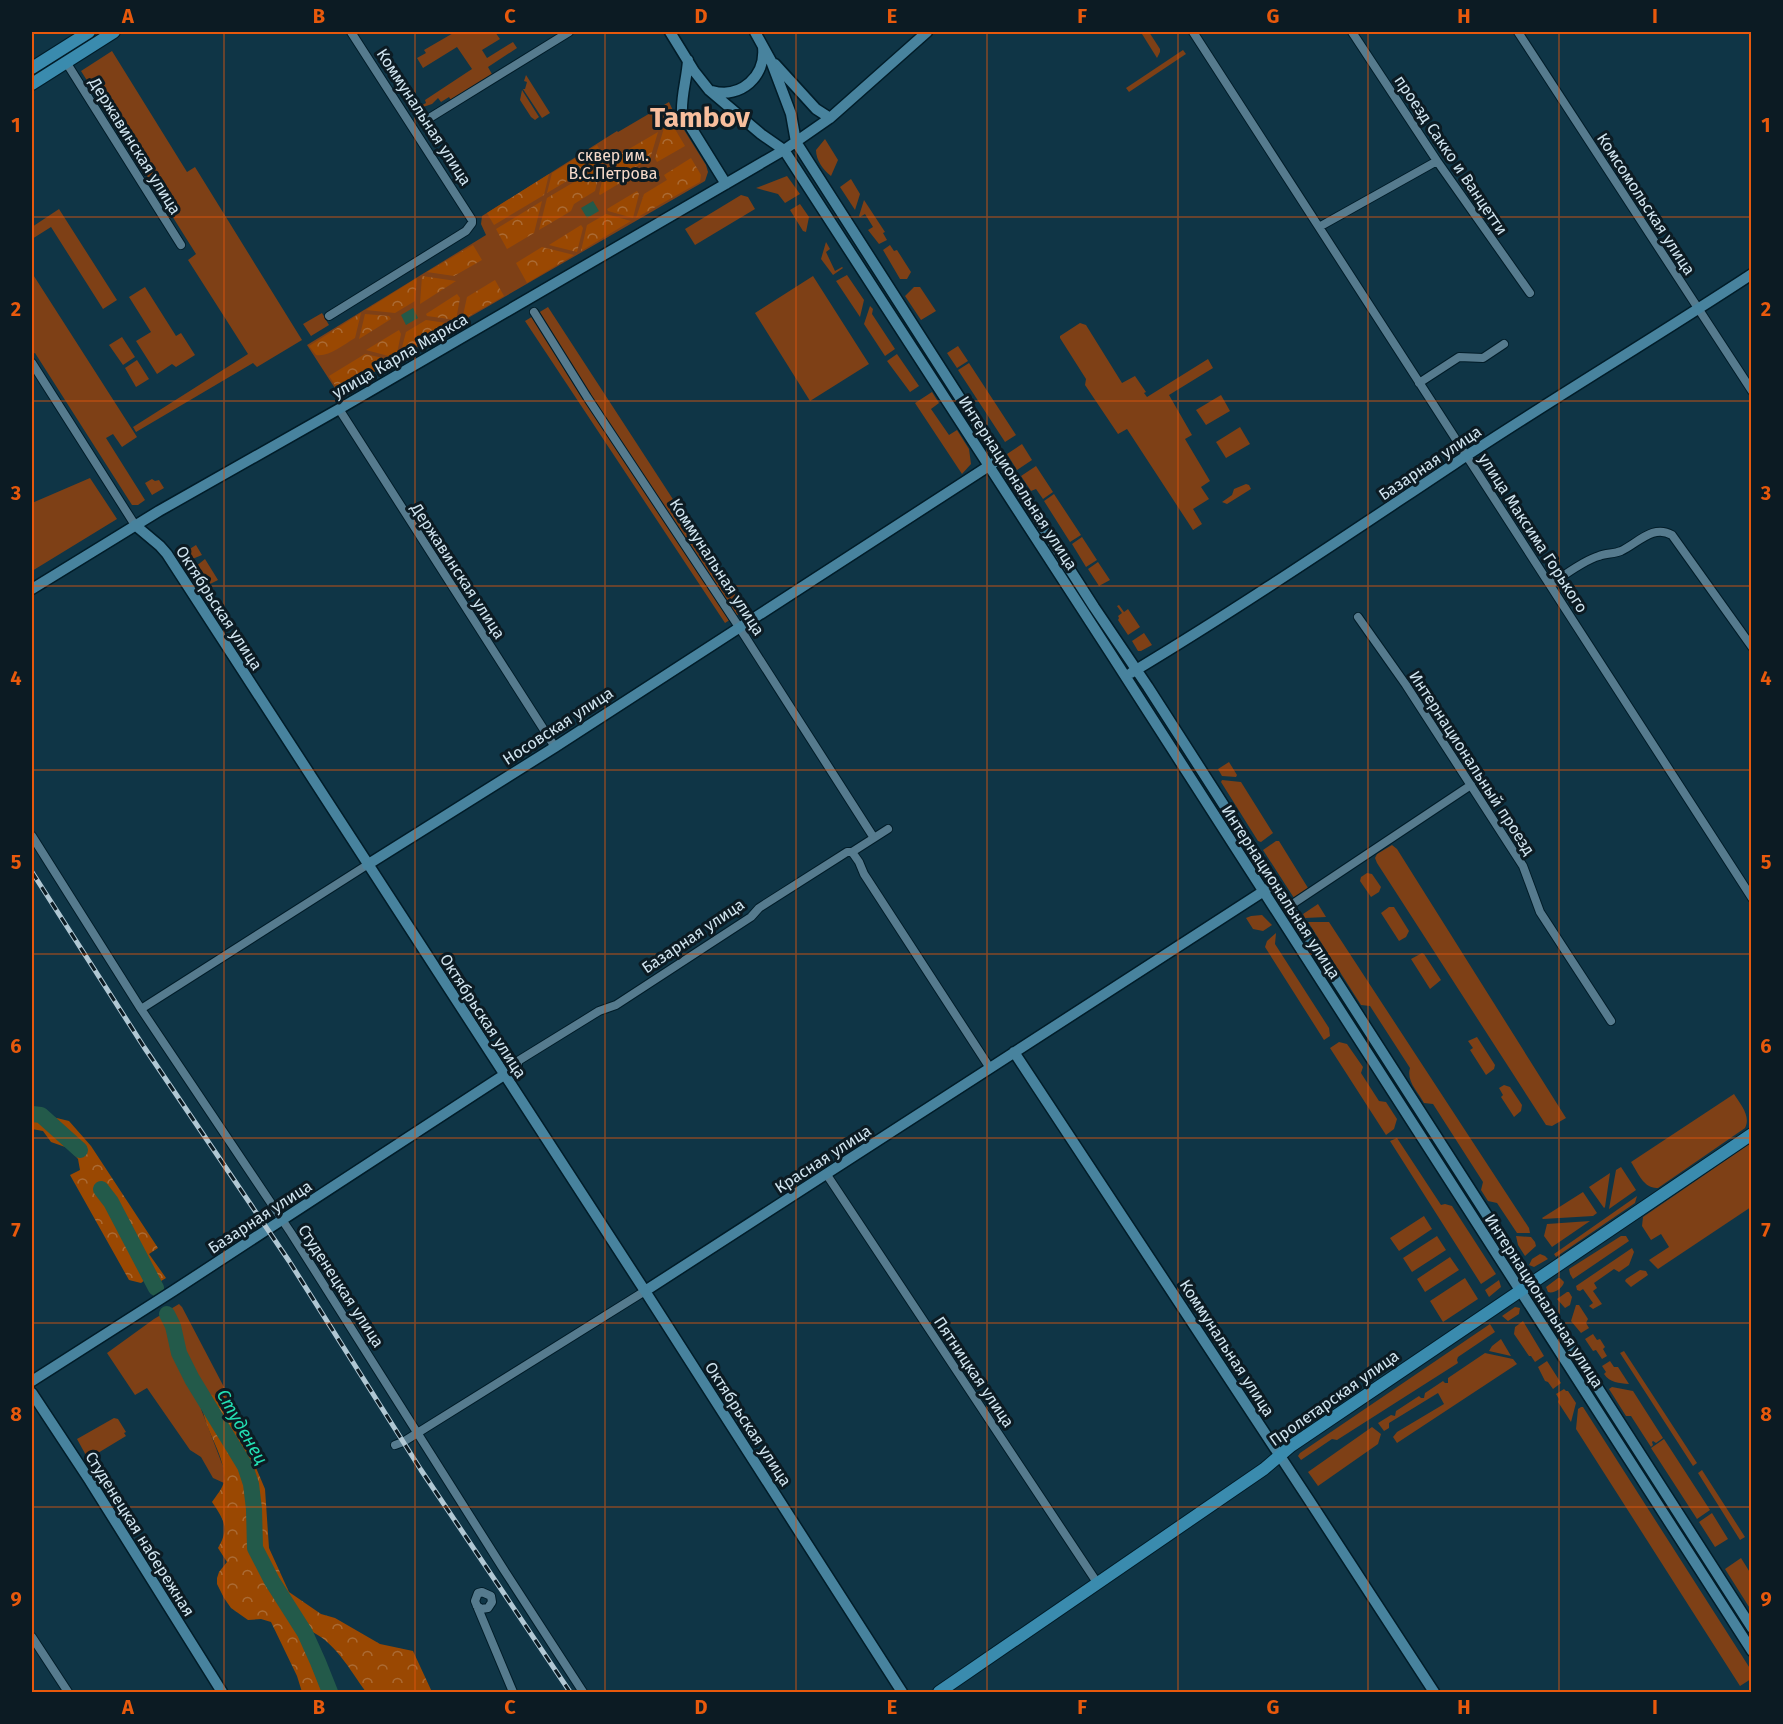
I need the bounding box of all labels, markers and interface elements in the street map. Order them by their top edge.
text: A [121,4,135,28]
text: B [313,4,325,28]
text: C [504,4,516,28]
text: D [694,4,708,28]
text: E [887,4,897,28]
text: F [1077,4,1087,28]
text: G [1267,4,1279,28]
text: H [1457,4,1471,28]
text: I [1652,4,1658,28]
street label: Коммунальная улица [373,45,475,189]
street label: проезд Сакко и Ванцетти [1390,71,1512,239]
street label: Державинская улица [85,73,185,218]
district label: Tambov [650,101,751,134]
text: 1 [11,113,21,137]
text: 1 [1761,113,1771,137]
street label: Комсомольская улица [1593,129,1699,279]
park label: сквер им. В.С.Петрова [569,146,657,183]
text: 2 [11,297,21,321]
text: 2 [1761,297,1771,321]
street label: улица Карла Маркса [329,309,471,403]
street label: Интернациональная улица [955,393,1081,573]
street label: Базарная улица [1375,422,1485,504]
street label: улица Максима Горького [1474,450,1592,616]
text: 3 [10,481,21,505]
text: 3 [1760,481,1771,505]
street label: Коммунальная улица [666,495,768,639]
street label: Державинская улица [406,499,509,642]
street label: Октябрьская улица [172,542,266,674]
text: 4 [10,666,22,690]
text: 4 [1760,666,1772,690]
street label: Интернациональный проезд [1405,667,1539,859]
street label: Носовская улица [499,683,617,769]
street label: Интернациональная улица [1218,802,1344,982]
text: 5 [11,850,22,874]
text: 5 [1761,850,1772,874]
street label: Базарная улица [638,895,748,977]
street label: Октябрьская улица [436,950,530,1082]
text: 6 [10,1034,22,1058]
text: 6 [1760,1034,1772,1058]
street label: Красная улица [771,1121,875,1197]
street label: Базарная улица [205,1176,315,1258]
street label: Интернациональная улица [1481,1211,1607,1391]
text: 7 [11,1218,21,1242]
text: 7 [1761,1218,1771,1242]
street label: Студенецкая улица [294,1221,388,1351]
street label: Коммунальная улица [1176,1276,1278,1420]
street label: Пятницкая улица [930,1313,1018,1431]
street label: Пролетарская улица [1266,1346,1402,1450]
street label: Октябрьская улица [701,1358,795,1490]
water label: Студенец [212,1385,272,1469]
text: 8 [10,1402,22,1426]
text: 8 [1760,1402,1772,1426]
street label: Студенецкая набережная [81,1448,199,1620]
text: 9 [10,1587,22,1611]
text: 9 [1760,1587,1772,1611]
text: A [121,1695,135,1719]
text: B [313,1695,325,1719]
text: C [504,1695,516,1719]
text: D [694,1695,708,1719]
text: E [887,1695,897,1719]
text: F [1077,1695,1087,1719]
text: G [1267,1695,1279,1719]
text: H [1457,1695,1471,1719]
text: I [1652,1695,1658,1719]

